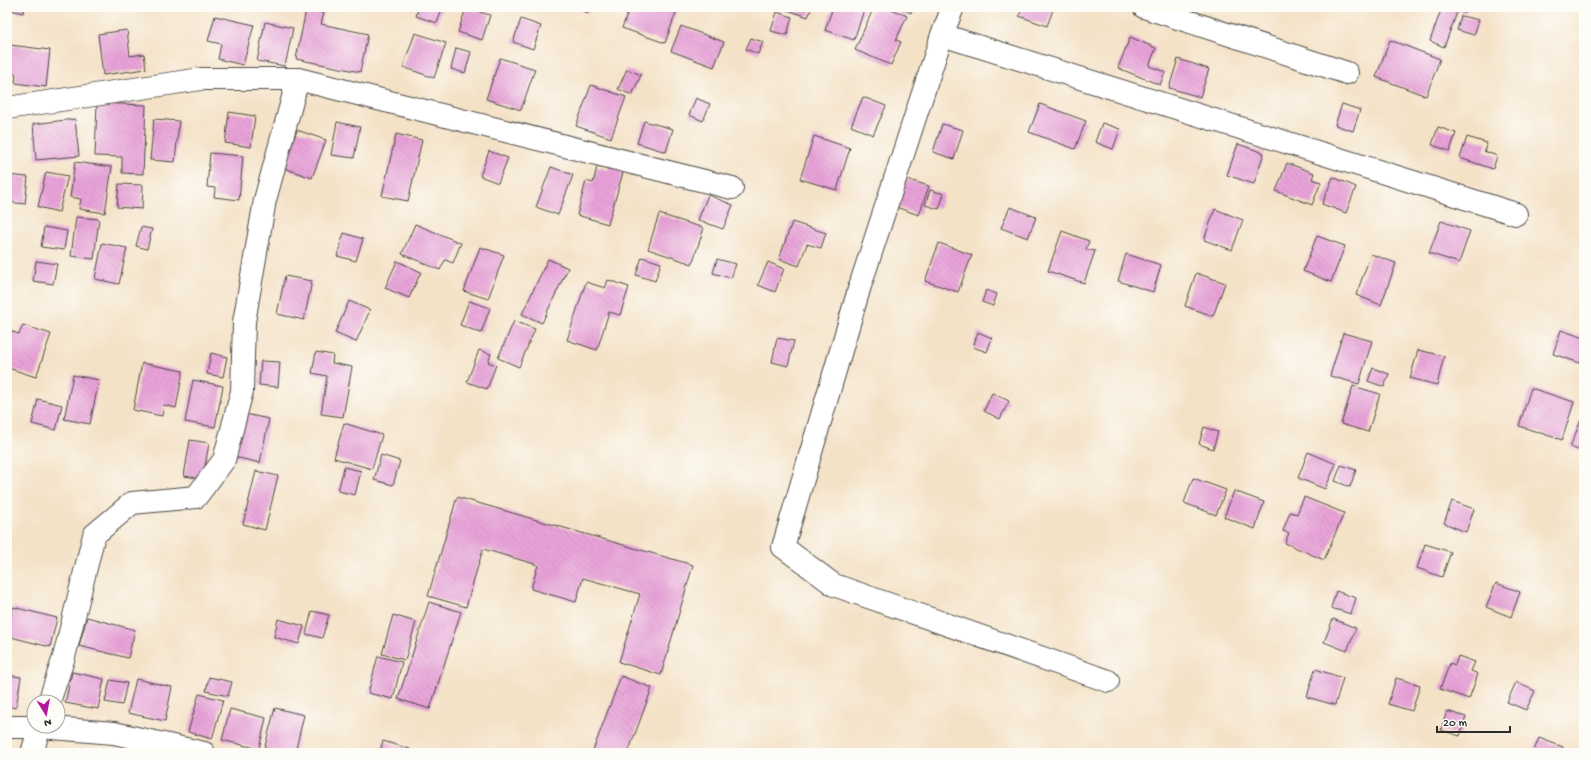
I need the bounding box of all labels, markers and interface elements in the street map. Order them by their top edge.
north arrow [26,694,66,734]
scale bar [1437,708,1510,734]
text: N [43,715,52,728]
text: 20 m [1443,717,1468,731]

